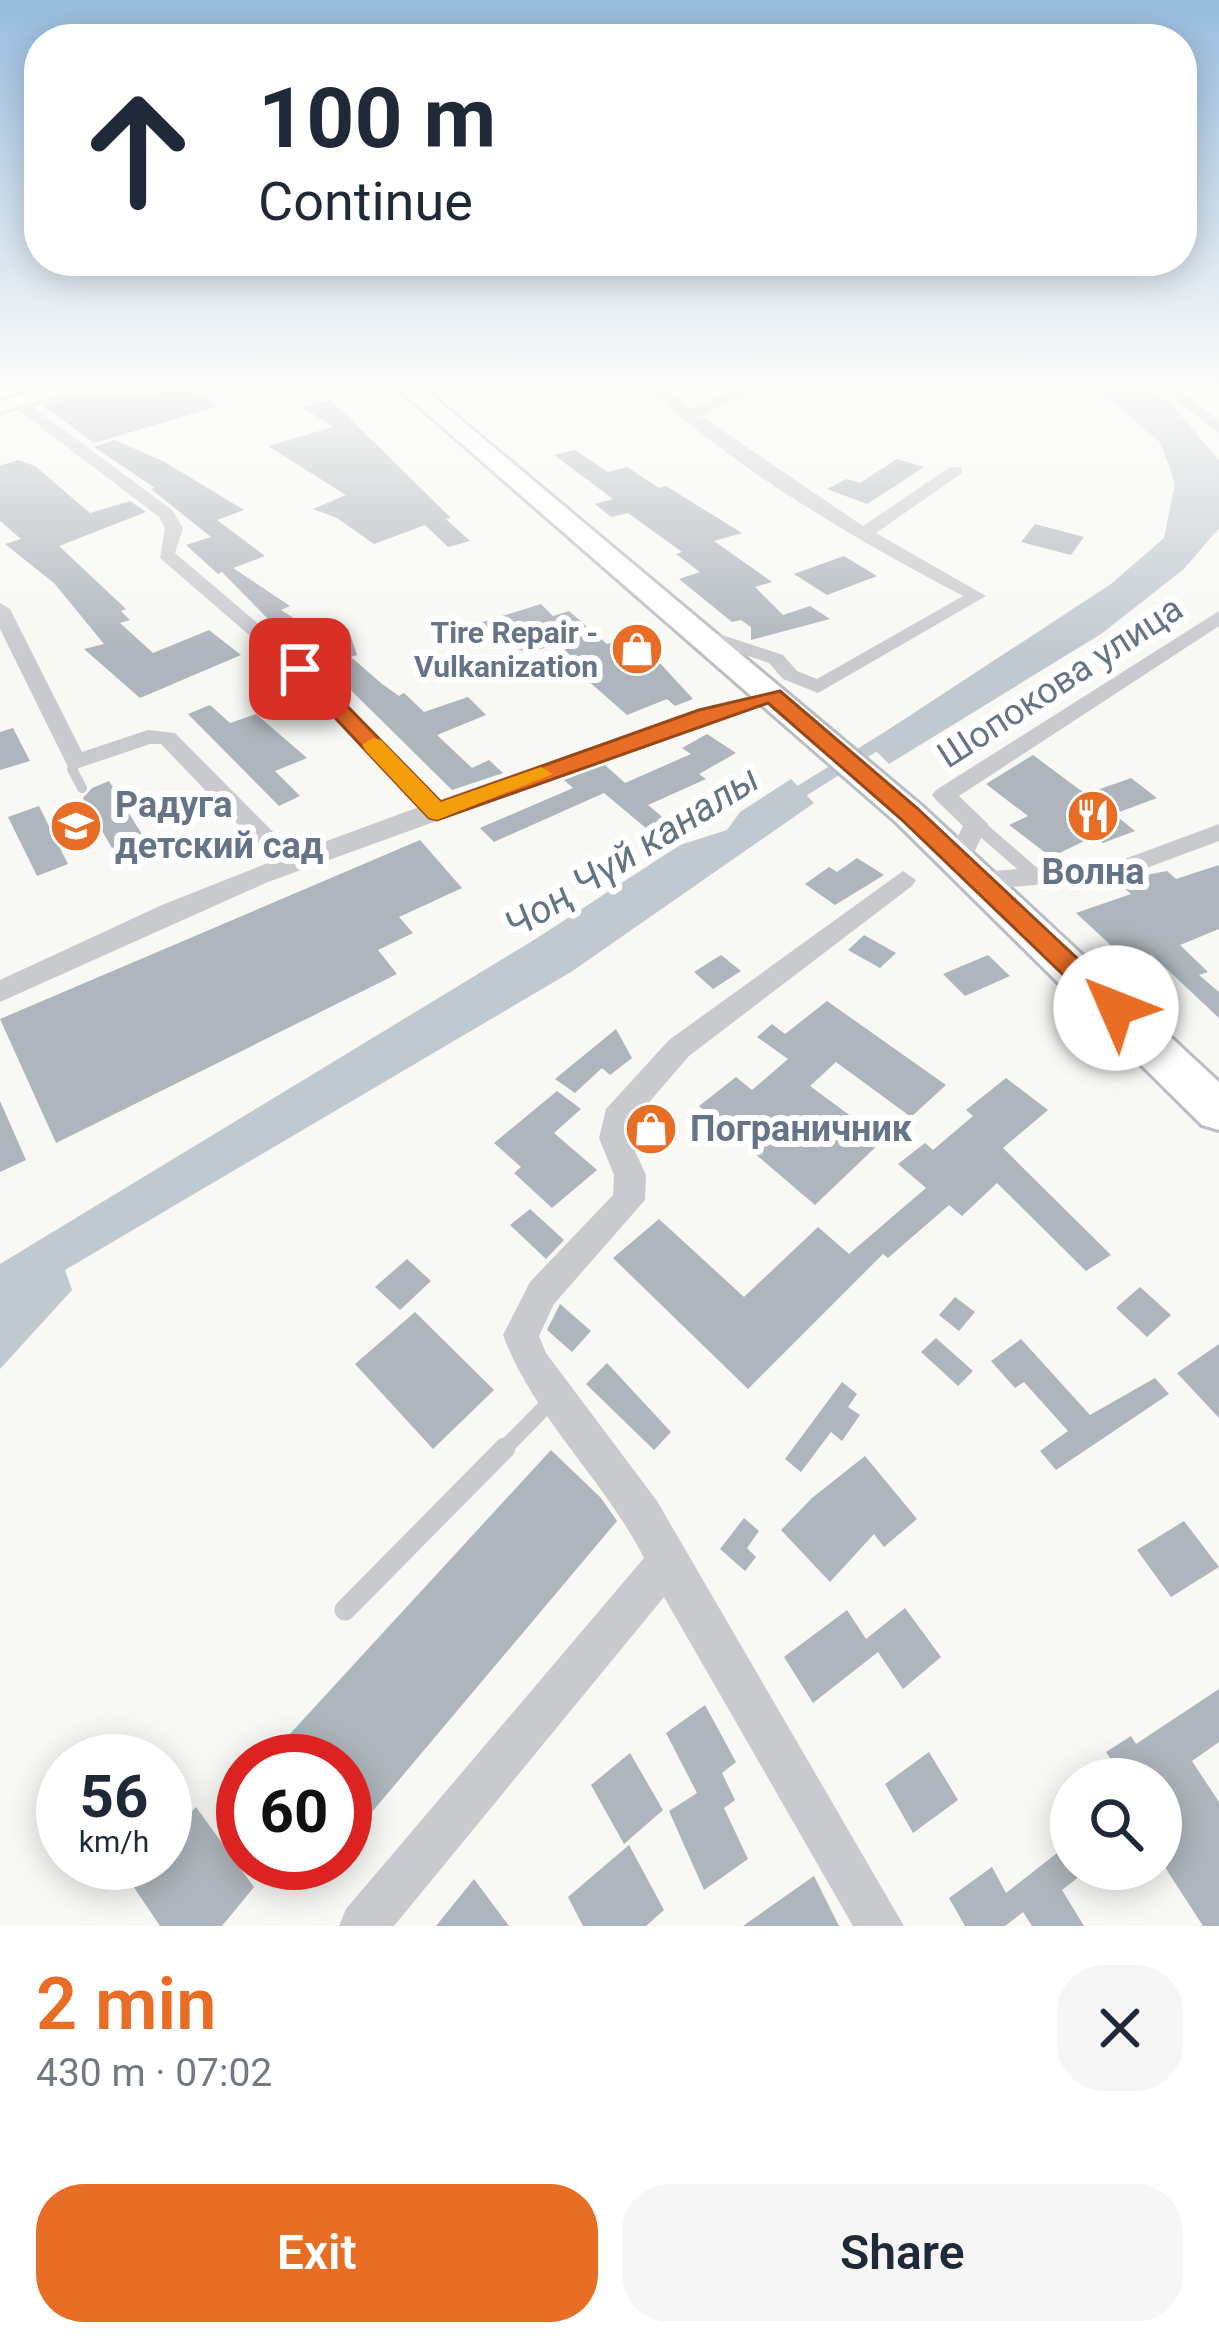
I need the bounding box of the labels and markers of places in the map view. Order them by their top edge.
place label: Tire Repair - Vulkanization [414,615,598,684]
pin [249,618,351,720]
shop icon: Tire Repair - Vulkanization [609,621,665,677]
place label: Радуга детский сад [115,784,324,867]
restaurant icon: Волна [1065,788,1121,844]
school or university icon: Радуга детский сад [48,798,104,854]
place label: Волна [1041,851,1145,893]
shop icon: Пограничник [623,1101,679,1157]
place label: Пограничник [690,1108,913,1150]

